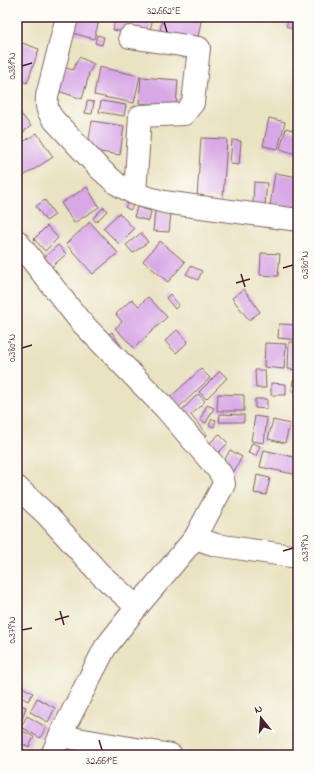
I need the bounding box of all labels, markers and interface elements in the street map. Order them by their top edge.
text: 32.662°E [147,4,181,19]
text: 0.381°N [5,52,20,79]
text: 0.380°N [298,251,313,279]
text: 0.380°N [5,334,20,362]
text: 0.379°N [298,534,313,562]
text: 0.379°N [5,616,20,644]
north arrow [241,698,281,738]
text: N [252,701,264,718]
text: 32.661°E [86,754,118,769]

